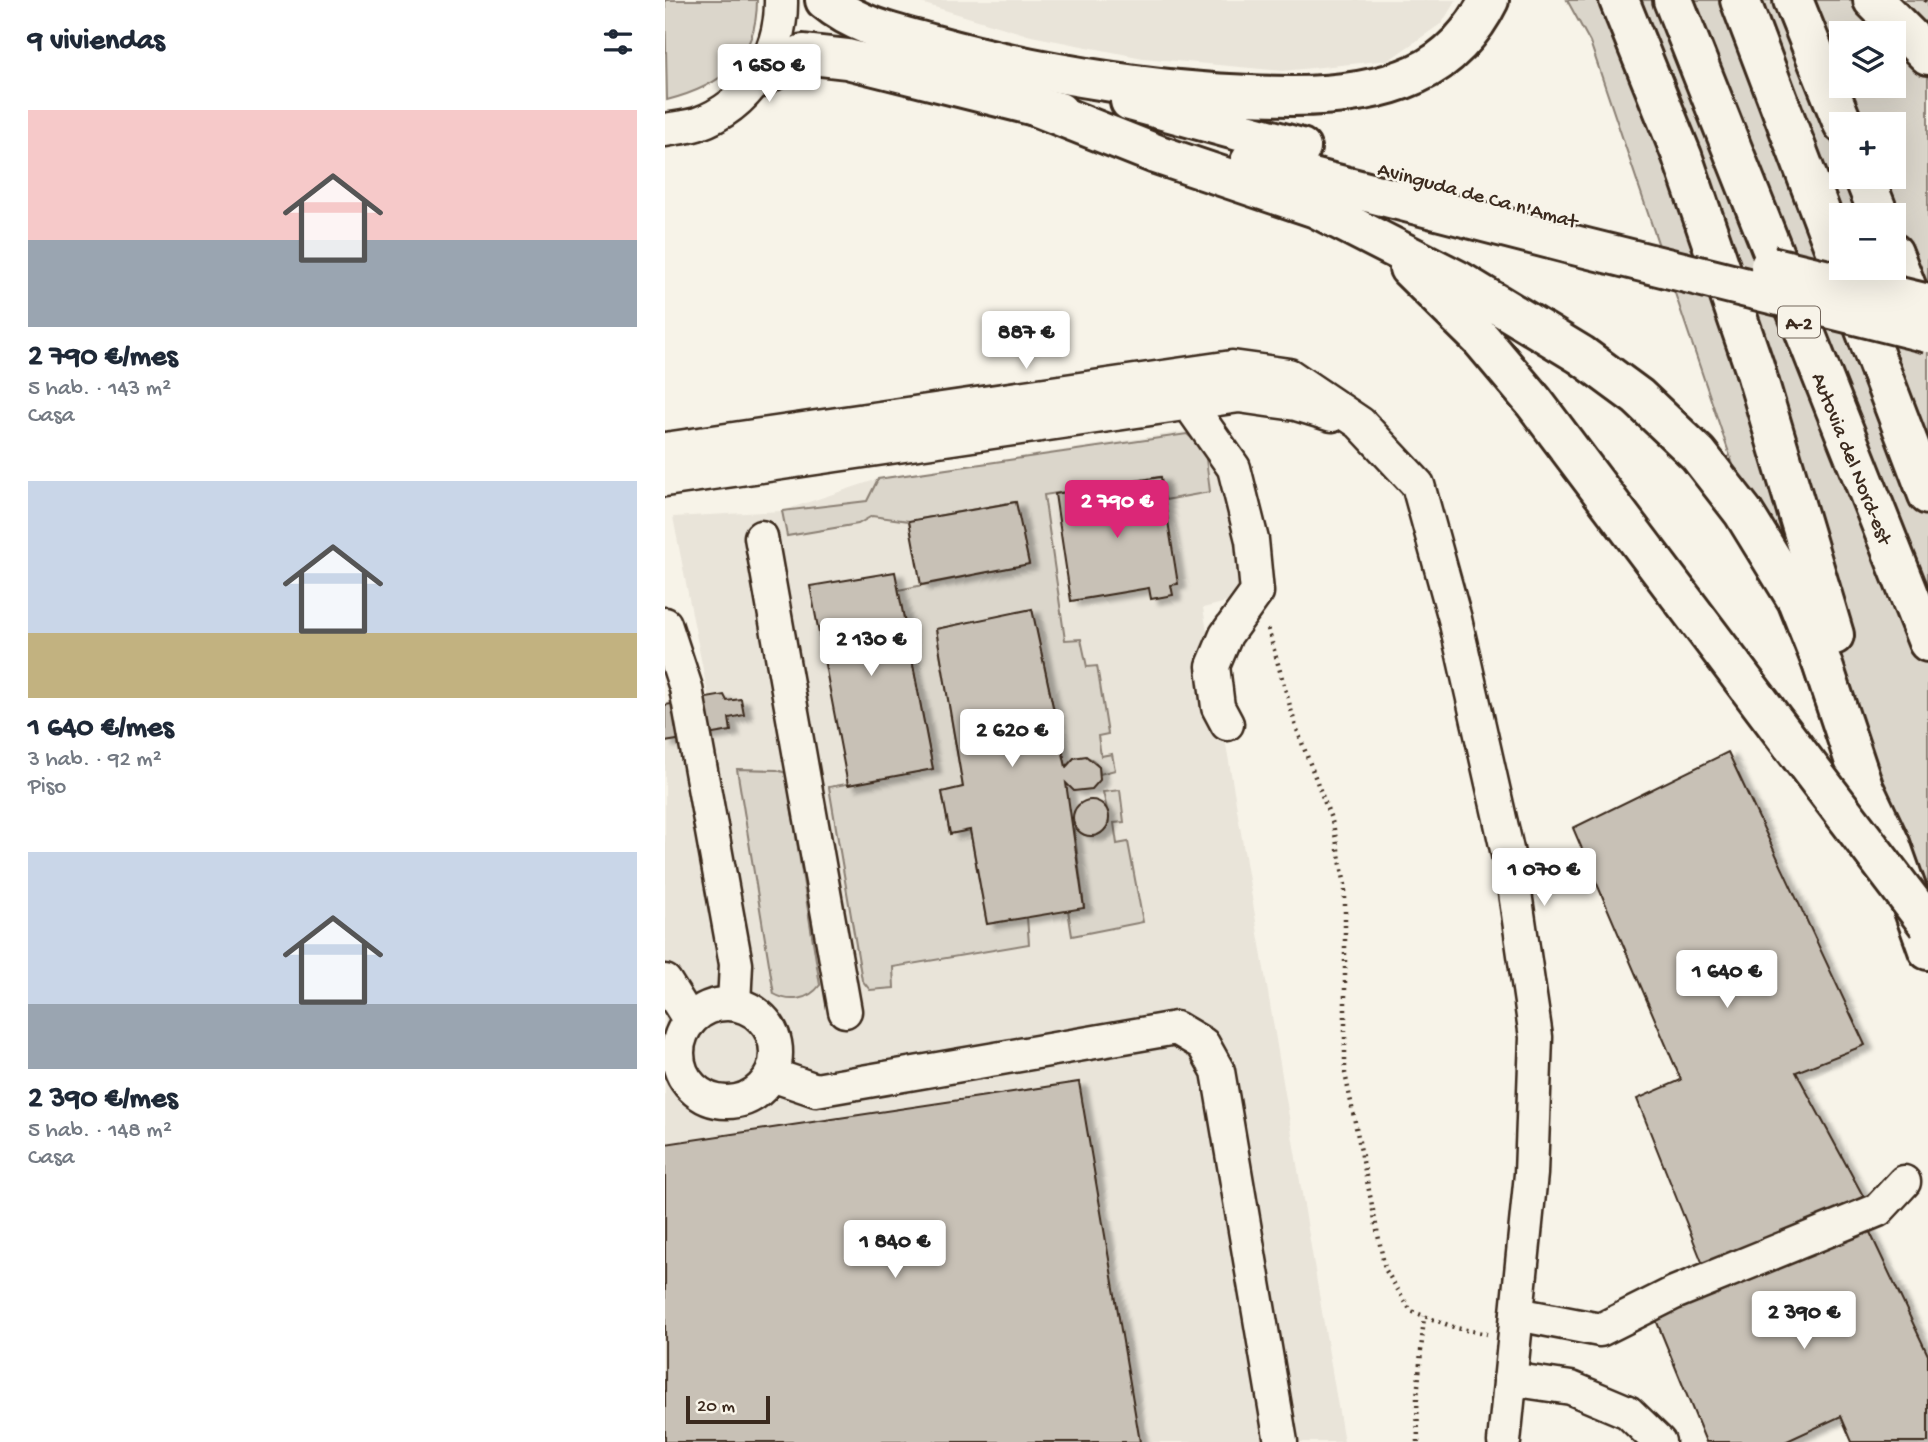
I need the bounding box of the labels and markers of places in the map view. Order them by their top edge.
pin: 1 650 € [704,44,834,104]
pin: 887 € [977,312,1075,371]
pin: 2 790 € [1052,480,1182,540]
pin: 2 130 € [806,618,936,678]
pin: 2 620 € [947,710,1077,769]
pin: 1 070 € [1479,848,1609,908]
pin: 1 640 € [1662,950,1792,1010]
pin: 1 840 € [830,1220,960,1280]
pin: 2 390 € [1739,1292,1869,1351]

